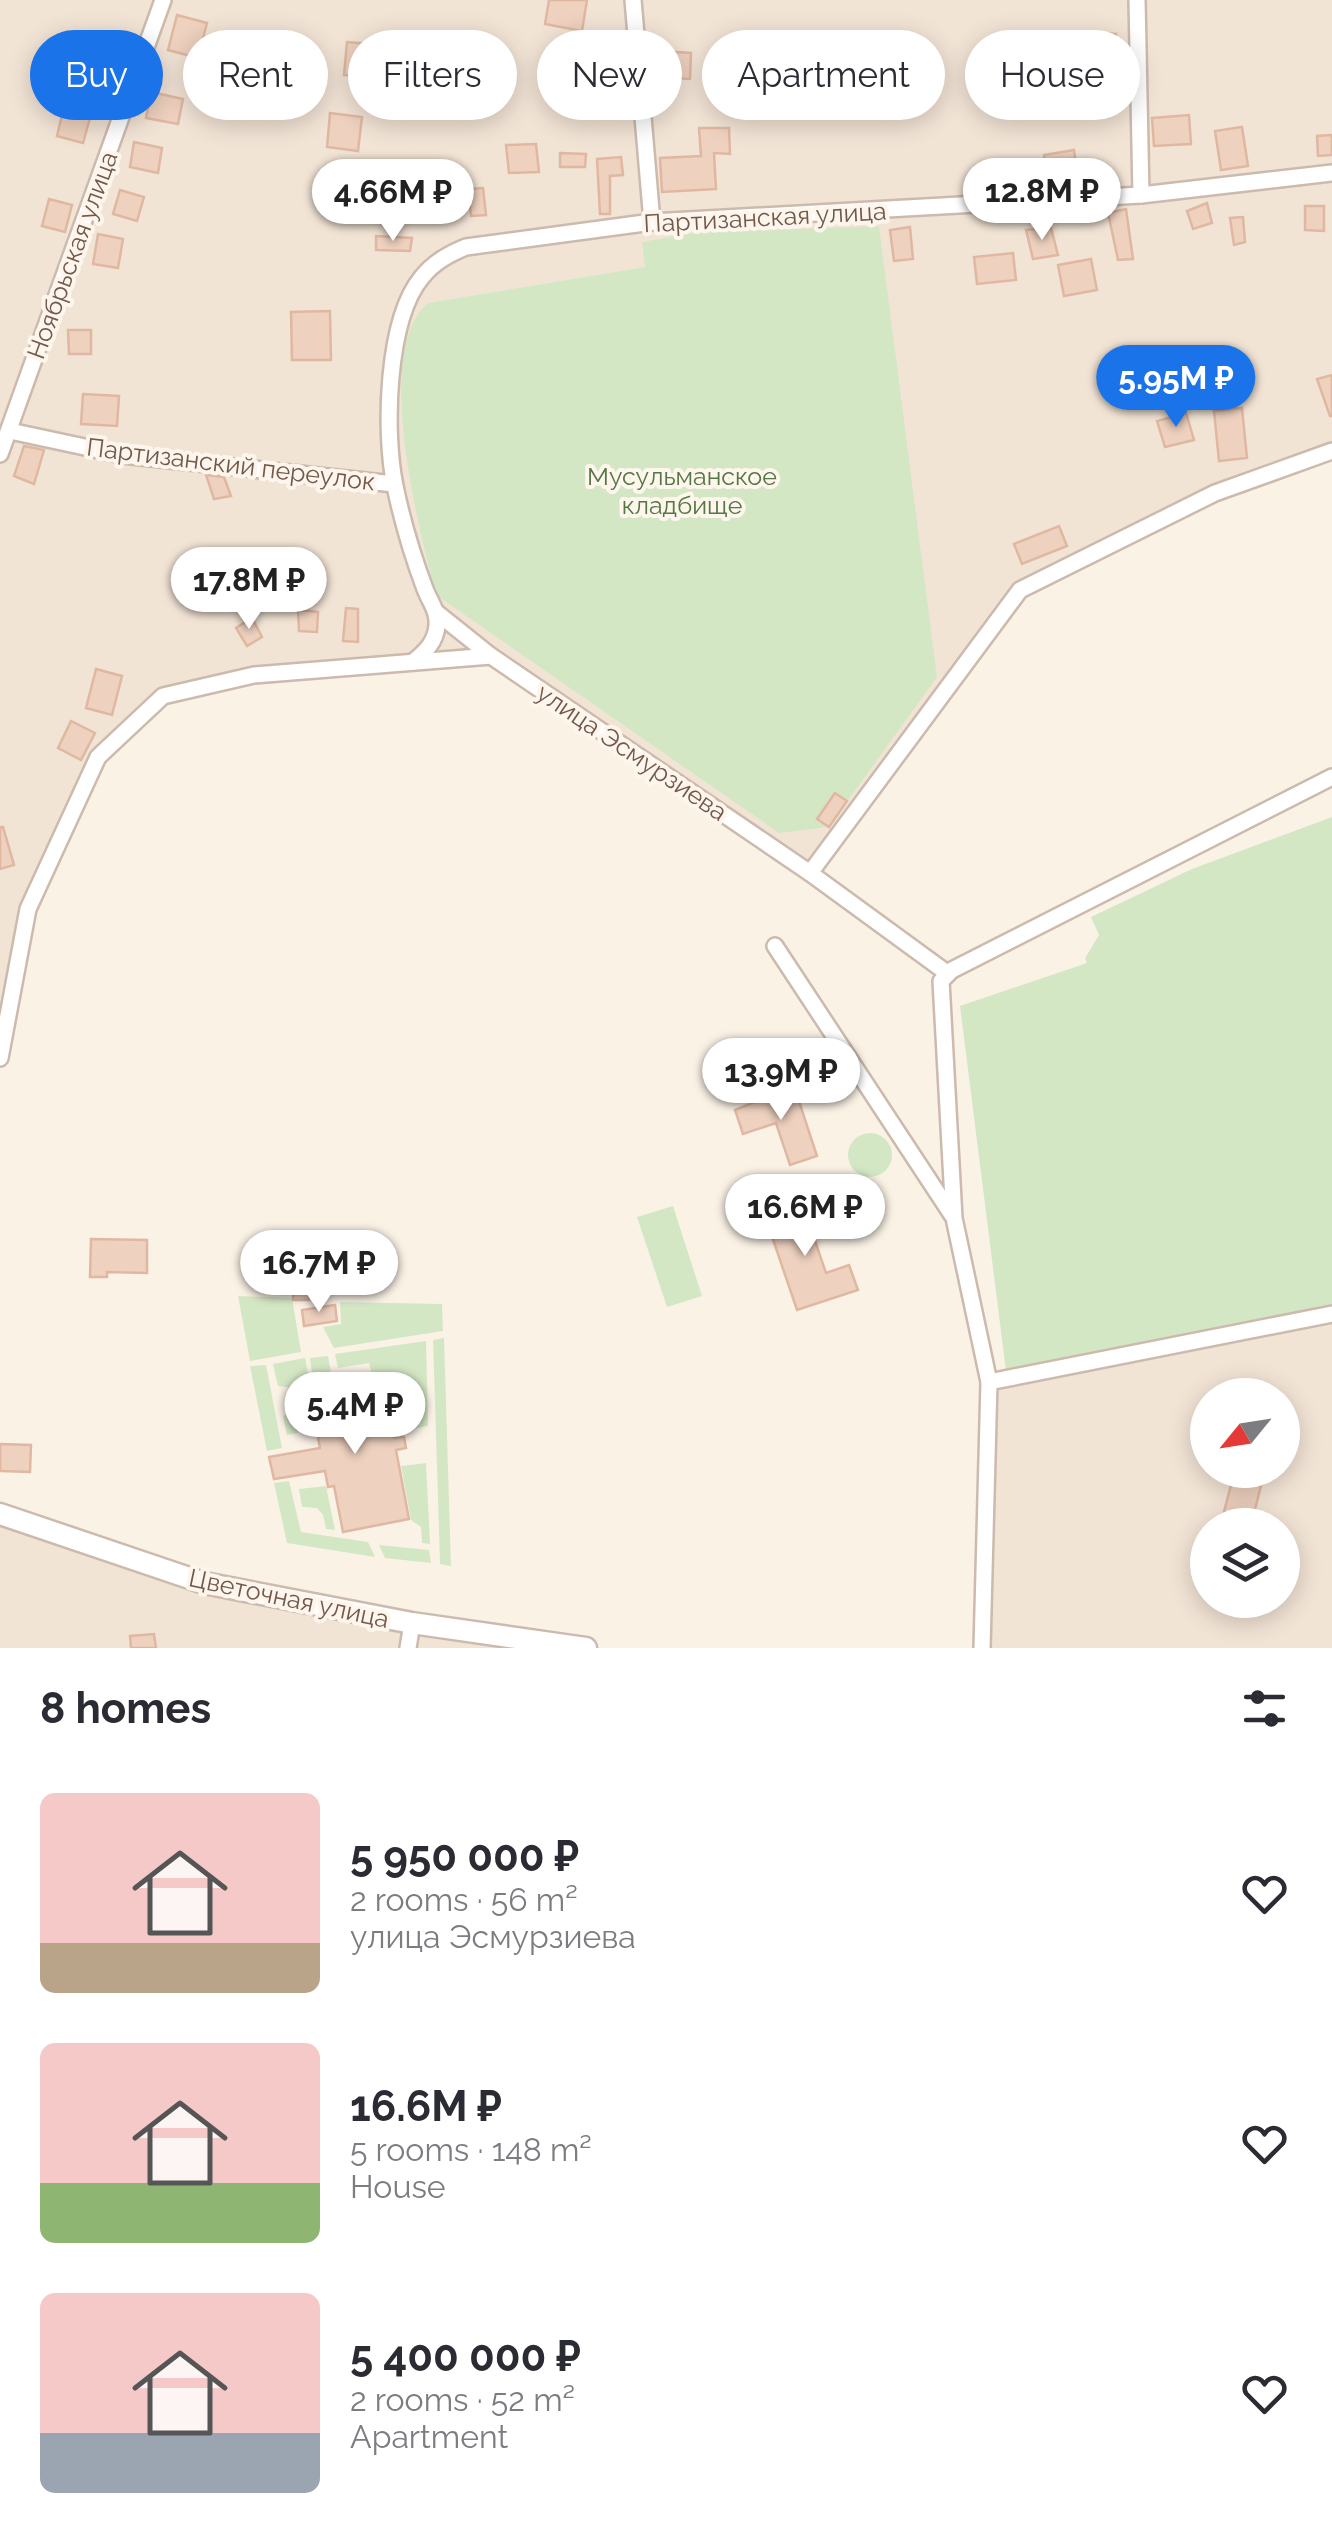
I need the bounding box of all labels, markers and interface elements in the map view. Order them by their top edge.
chip: Buy [30,30,163,120]
chip: Rent [183,30,328,120]
chip: Filters [348,30,517,120]
chip: New [537,30,682,120]
chip: Apartment [702,30,945,120]
chip: House [965,30,1140,120]
street label: Ноябрьская улица [21,147,123,363]
pin: 12.8M ₽ [950,158,1134,243]
pin: 4.66M ₽ [301,159,485,244]
text: 12.8M ₽ [985,172,1099,209]
text: 4.66M ₽ [334,173,452,210]
street label: Партизанская улица [643,196,887,238]
pin: 5.95M ₽ [1084,345,1268,430]
text: 5.95M ₽ [1118,359,1234,396]
street label: Партизанский переулок [85,431,377,497]
park label: Мусульманское кладбище [587,461,777,520]
pin: 17.8M ₽ [157,547,341,632]
text: 17.8M ₽ [193,561,305,598]
street label: улица Эсмурзиева [531,677,733,827]
pin: 13.9M ₽ [689,1038,873,1123]
text: 13.9M ₽ [724,1052,838,1089]
pin: 16.6M ₽ [713,1174,897,1259]
text: 16.6M ₽ [747,1188,863,1225]
pin: 16.7M ₽ [227,1230,411,1315]
text: 16.7M ₽ [262,1244,376,1281]
pin: 5.4M ₽ [274,1372,436,1457]
north arrow [1190,1378,1300,1488]
map controls [1190,1378,1300,1618]
text: 5.4M ₽ [306,1386,404,1423]
button: layers [1190,1508,1300,1618]
street label: Цветочная улица [186,1562,392,1634]
icon: filters [1237,1681,1292,1736]
text: 8 homes [40,1684,211,1733]
text: 5 950 000 ₽ [350,1832,579,1881]
icon: home [120,1833,240,1953]
icon: heart [1237,1866,1292,1921]
text: 2 rooms · 56 m² [350,1881,578,1918]
text: улица Эсмурзиева [350,1918,636,1955]
text: 16.6M ₽ [350,2082,502,2131]
icon: home [120,2083,240,2203]
icon: heart [1237,2116,1292,2171]
text: 5 rooms · 148 m² [350,2131,592,2168]
text: House [350,2168,446,2205]
text: 5 400 000 ₽ [350,2332,581,2381]
icon: home [120,2333,240,2453]
icon: heart [1237,2366,1292,2421]
text: 2 rooms · 52 m² [350,2381,575,2418]
text: Apartment [350,2418,508,2455]

